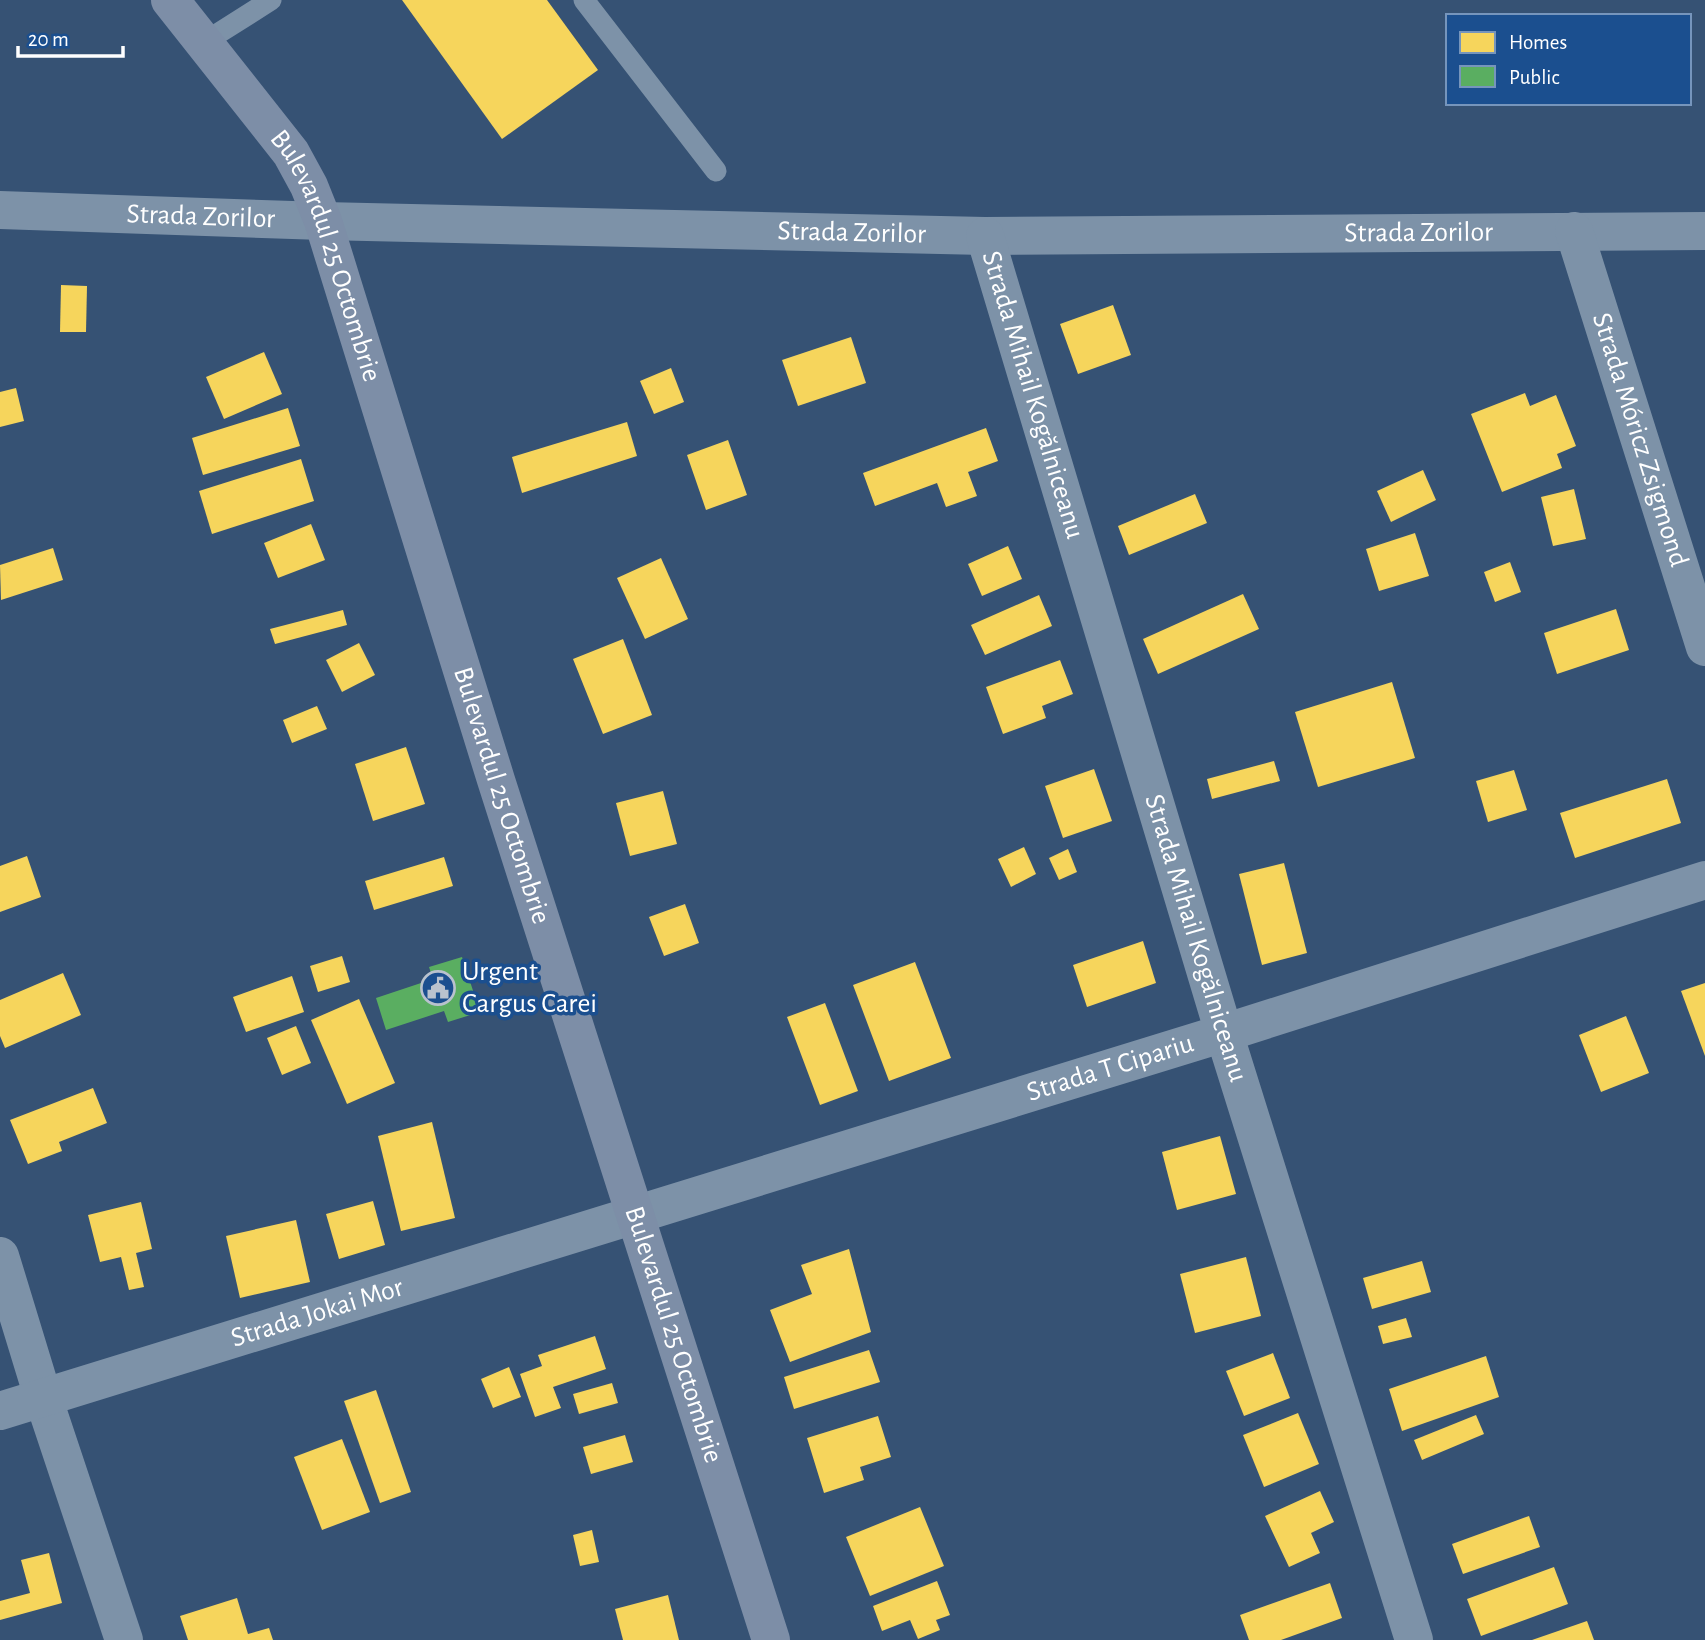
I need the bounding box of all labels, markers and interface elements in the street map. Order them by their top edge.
scale bar [18,14,122,58]
legend [1446,14,1691,105]
text: 20 m [28,29,69,50]
text: Homes [1509,32,1567,53]
text: Public [1509,67,1559,88]
street label: Bulevardul 25 Octombrie [265,125,386,385]
street label: Strada Zorilor [126,200,276,233]
street label: Strada Zorilor [777,217,926,249]
street label: Strada Zorilor [1344,218,1493,248]
street label: Strada Mihail Kogălniceanu [976,248,1089,542]
street label: Strada Móricz Zsigmond [1587,310,1693,570]
street label: Bulevardul 25 Octombrie [448,664,555,927]
street label: Strada Mihail Kogălniceanu [1139,791,1252,1085]
place label: Urgent Cargus Carei [462,958,597,1018]
public building icon: Urgent Cargus Carei [419,969,457,1007]
street label: Strada T Cipariu [1024,1029,1197,1107]
street label: Bulevardul 25 Octombrie [619,1203,727,1467]
street label: Strada Jokai Mor [228,1273,407,1353]

